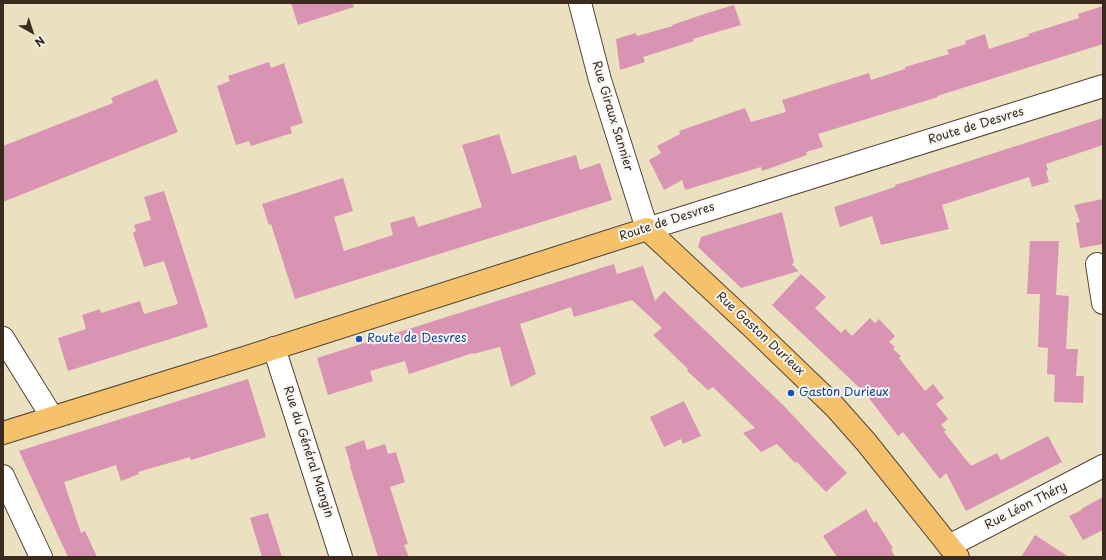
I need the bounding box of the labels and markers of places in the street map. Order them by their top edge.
place label: Route de Desvres [367,332,466,346]
marker: Route de Desvres [354,334,364,344]
place label: Gaston Durieux [799,386,889,400]
marker: Gaston Durieux [786,388,796,398]

